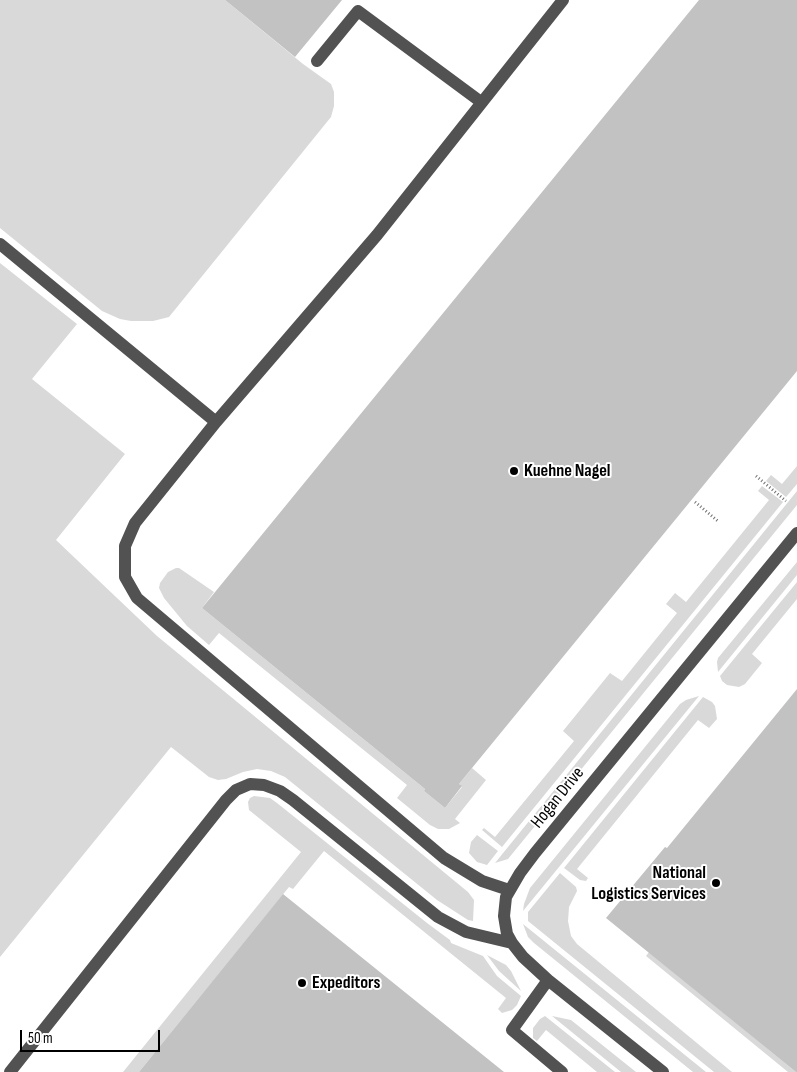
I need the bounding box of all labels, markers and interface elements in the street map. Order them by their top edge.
place label: Kuehne Nagel [524,460,610,482]
marker: Kuehne Nagel [508,465,520,477]
street label: Hogan Drive [527,763,589,833]
place label: National Logistics Services [591,862,706,904]
marker: National Logistics Services [710,877,722,889]
place label: Expeditors [312,972,380,994]
marker: Expeditors [296,977,308,989]
scale bar [22,1020,162,1052]
text: 50 m [28,1029,53,1048]

